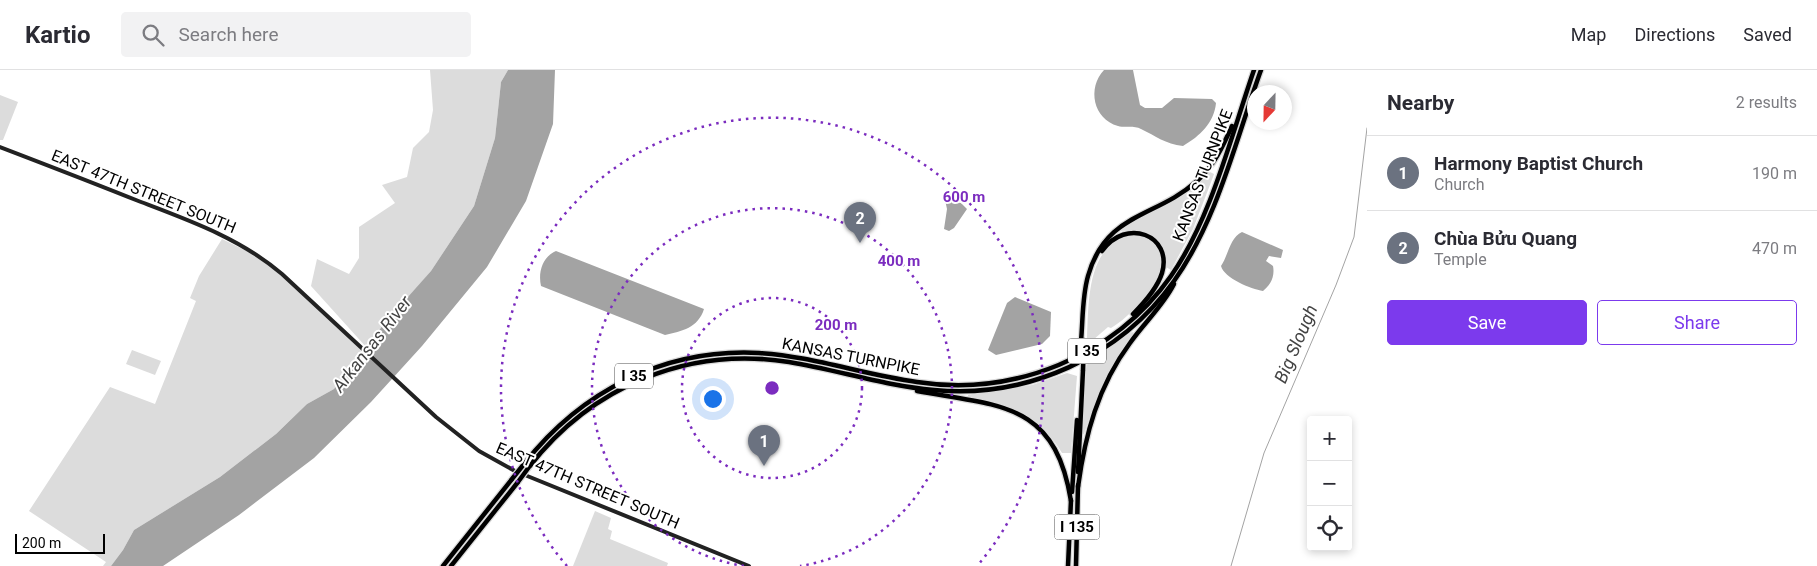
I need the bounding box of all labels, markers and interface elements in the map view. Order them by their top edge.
search box [121,12,471,57]
text: Kartio [25,21,91,49]
icon: search [139,21,167,49]
text: Search here [179,23,278,46]
text: Map [1571,24,1606,45]
text: Directions [1634,24,1715,45]
text: Saved [1743,24,1792,45]
north arrow [1247,85,1292,130]
text: Nearby [1387,91,1454,115]
text: 2 results [1736,93,1797,112]
street label: KANSAS TURNPIKE [1169,107,1236,244]
street label: EAST 47TH STREET SOUTH [49,146,239,237]
text: Harmony Baptist Church [1434,152,1643,175]
text: 1 [1398,164,1408,183]
text: 190 m [1752,164,1797,183]
text: Church [1434,175,1485,194]
text: 600 m [943,188,985,206]
pin: 2 [844,202,876,243]
text: Chùa Bửu Quang [1434,227,1577,250]
text: 2 [1398,239,1408,258]
text: 470 m [1752,239,1797,258]
text: Temple [1434,250,1487,269]
text: 400 m [878,252,920,270]
water label: Arkansas River [327,291,416,397]
button: Save [1387,300,1587,345]
button: Share [1597,300,1797,345]
water label: Big Slough [1270,302,1321,386]
text: 200 m [815,316,857,334]
street label: KANSAS TURNPIKE [780,334,921,379]
road number: I 35 [1068,338,1106,364]
road number: I 35 [615,364,653,388]
centre of rings [763,379,781,397]
your location [700,386,726,412]
map controls [1307,416,1352,551]
button: + [1307,416,1352,461]
pin: 1 [748,425,780,466]
street label: EAST 47TH STREET SOUTH [493,438,682,533]
button: − [1307,461,1352,506]
button: locate [1307,506,1352,551]
road number: I 135 [1054,514,1100,540]
scale bar [15,531,105,554]
text: 200 m [22,535,61,551]

